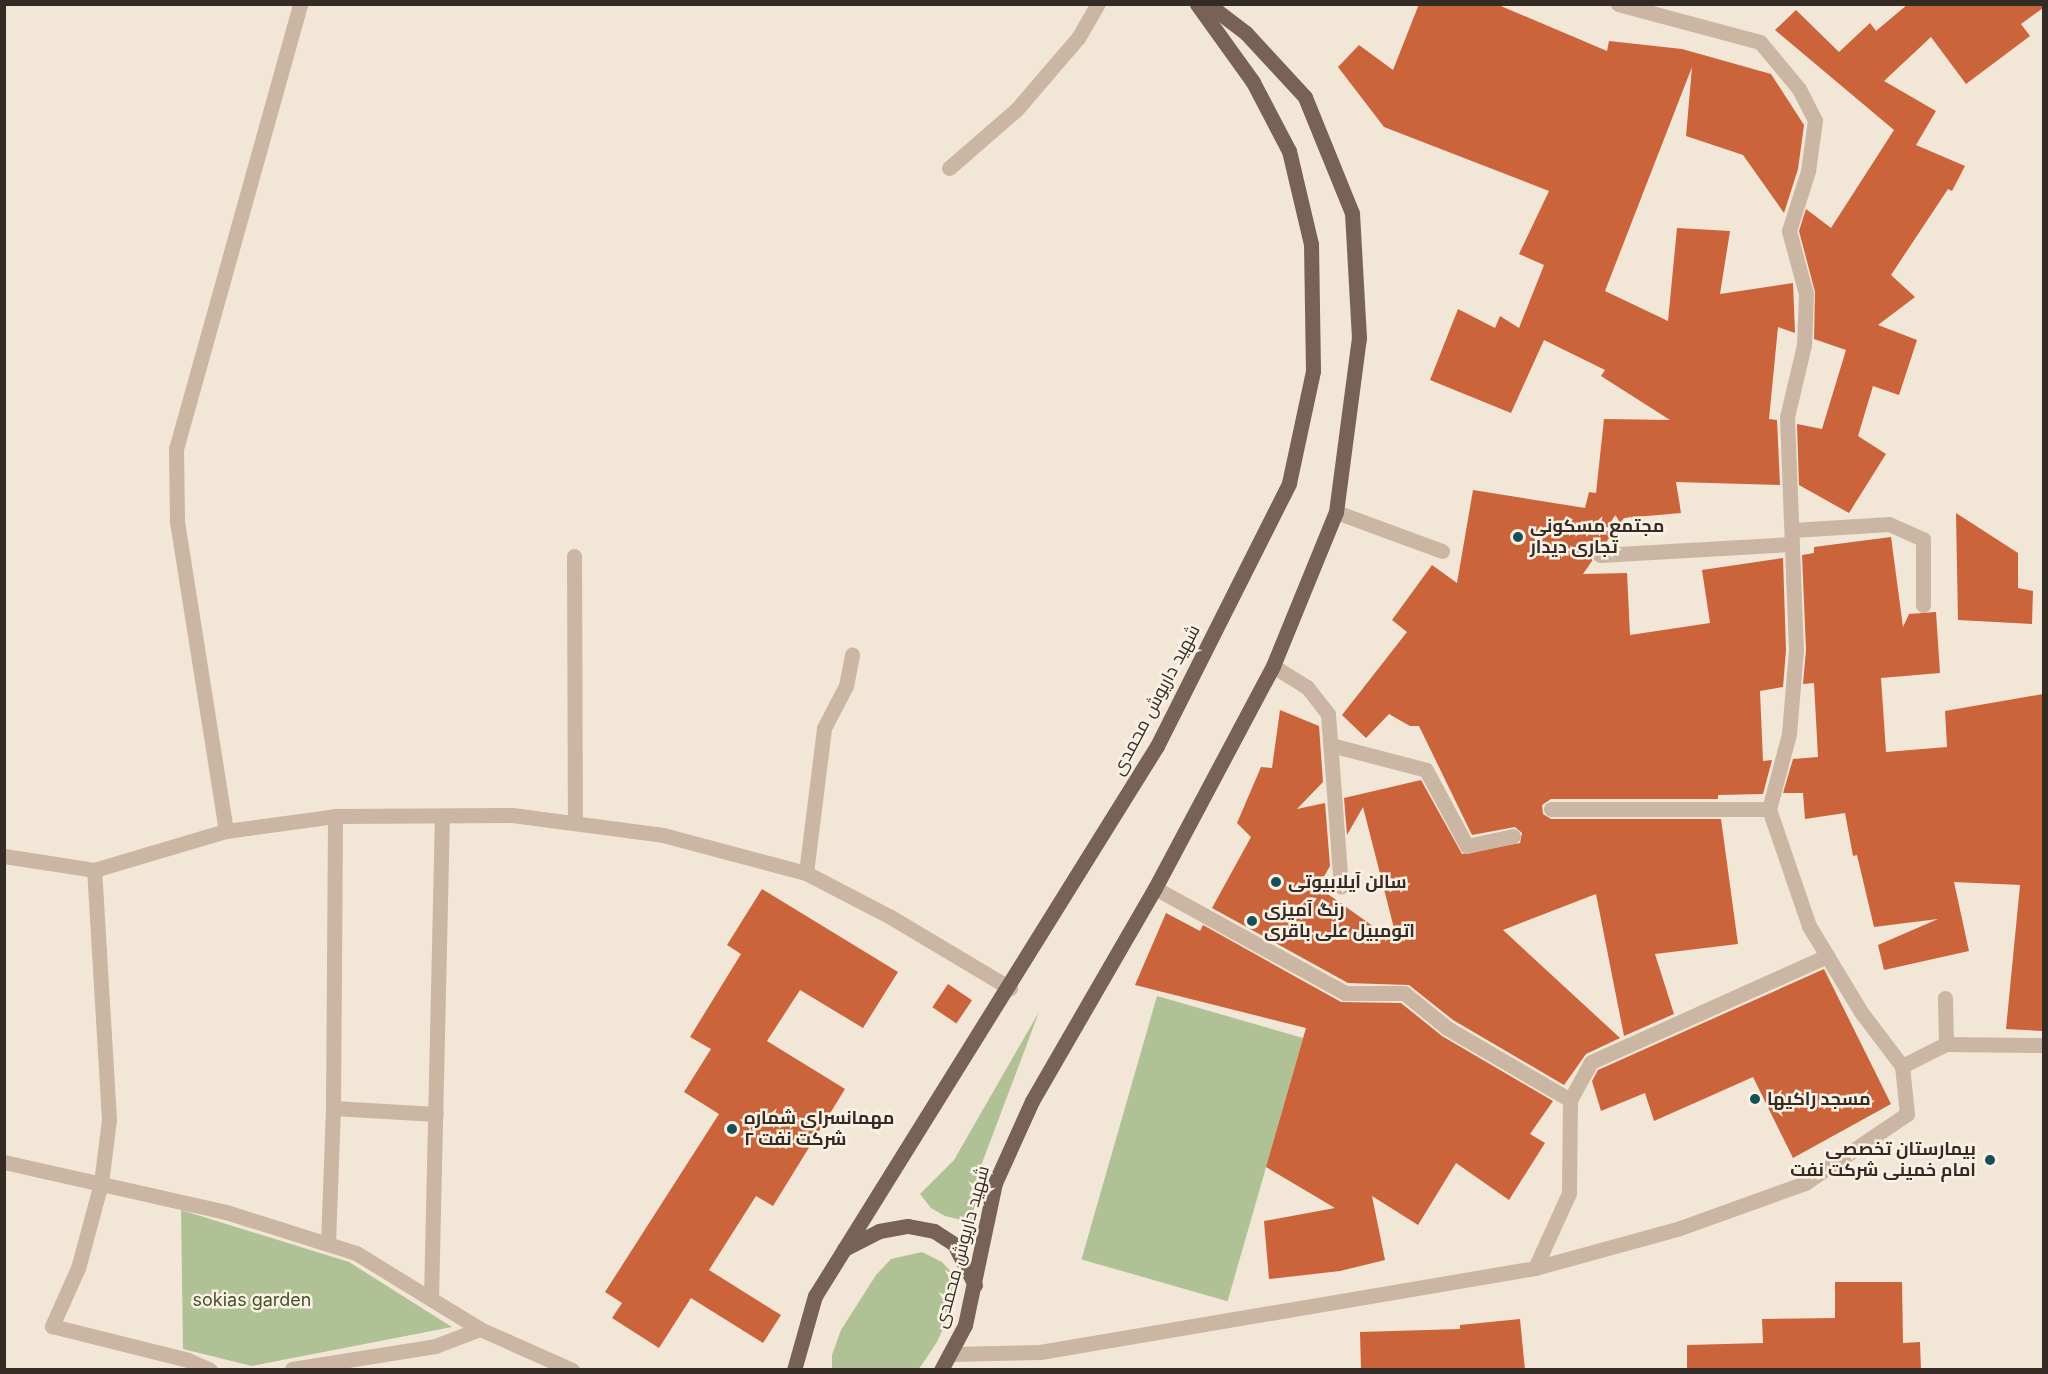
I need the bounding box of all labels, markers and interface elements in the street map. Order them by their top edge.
place label: مجتمع مسکونی تجاری دیدار [1530,516,1664,558]
marker: مجتمع مسکونی تجاری دیدار [1511,530,1525,544]
street label: شهید داریوش محمدی [1107,621,1205,779]
place label: سالن آیلابیوتی [1288,871,1406,893]
marker: سالن آیلابیوتی [1269,875,1283,889]
place label: رنگ آمیزی اتومبیل علی باقری [1264,900,1415,942]
marker: رنگ آمیزی اتومبیل علی باقری [1245,914,1259,928]
place label: مسجد راکیها [1767,1088,1871,1110]
marker: مسجد راکیها [1748,1092,1762,1106]
place label: مهمانسرای شماره ۲ شرکت نفت [744,1108,894,1150]
marker: مهمانسرای شماره ۲ شرکت نفت [725,1122,739,1136]
place label: بیمارستان تخصصی امام خمینی شرکت نفت [1790,1139,1976,1182]
marker: بیمارستان تخصصی امام خمینی شرکت نفت [1981,1151,1999,1169]
street label: شهید داریوش محمدی [930,1163,994,1331]
park label: sokias garden [193,1289,311,1311]

